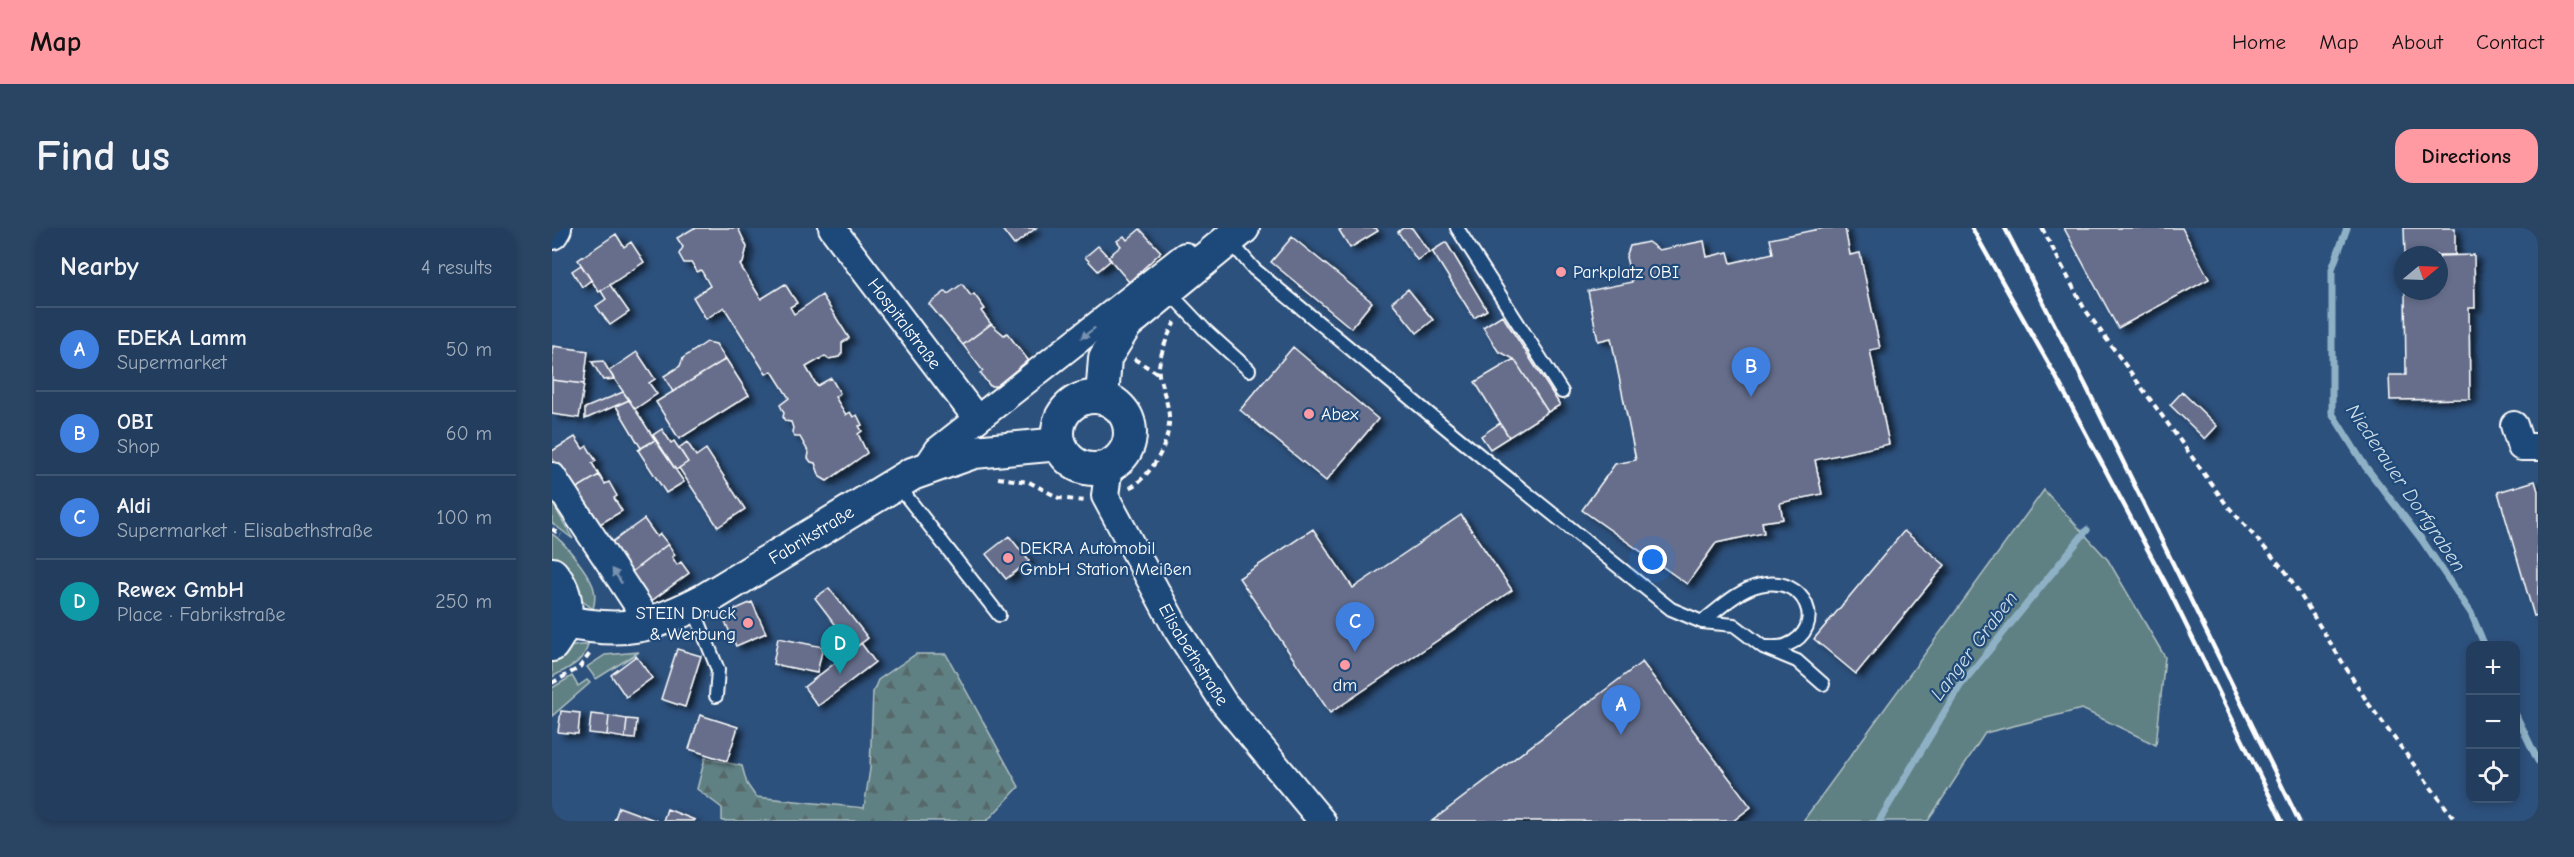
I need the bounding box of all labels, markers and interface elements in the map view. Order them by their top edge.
text: Map [30,26,81,58]
text: Home [2232,30,2286,54]
text: Map [2319,30,2359,54]
text: About [2392,30,2443,54]
text: Contact [2476,30,2544,54]
button: Directions [2395,129,2538,183]
text: Find us [36,132,170,181]
north arrow [2394,246,2448,300]
text: Nearby [60,252,139,282]
text: 4 results [421,256,492,279]
place label: Parkplatz OBI [1573,262,1679,283]
marker: Parkplatz OBI [1554,265,1568,279]
street label: Hospitalstraße [863,274,946,373]
text: EDEKA Lamm [117,325,247,351]
one-way arrow [1080,327,1095,339]
text: A [74,338,85,361]
text: 50 m [446,338,492,361]
pin: B [1732,348,1770,397]
text: Supermarket [117,351,227,374]
water label: Niederauer Dorfgraben [2341,400,2471,576]
place label: Abex [1321,404,1359,425]
marker: Abex [1302,407,1316,421]
text: OBI [117,409,153,435]
text: B [73,422,86,445]
text: 60 m [446,422,492,445]
text: Shop [117,435,160,458]
text: Aldi [117,493,151,519]
street label: Fabrikstraße [765,501,858,569]
text: C [73,506,86,529]
text: 100 m [437,506,492,529]
text: Supermarket · Elisabethstraße [117,519,373,542]
place label: DEKRA Automobil GmbH Station Meißen [1020,538,1192,580]
your location [1638,545,1667,574]
marker: DEKRA Automobil GmbH Station Meißen [1001,551,1015,565]
one-way arrow [611,568,623,584]
text: Rewex GmbH [117,577,244,603]
water label: Langer Graben [1926,587,2022,705]
text: D [73,590,86,613]
text: 250 m [435,590,492,613]
street label: Elisabethstraße [1154,600,1233,710]
pin: C [1336,602,1374,652]
text: Place · Fabrikstraße [117,603,285,626]
place label: STEIN Druck & Werbung [636,603,736,645]
marker: STEIN Druck & Werbung [741,616,755,630]
pin: D [820,624,860,674]
map controls [2466,641,2520,803]
button: + [2466,641,2520,695]
marker: dm [1338,658,1352,672]
place label: dm [1333,675,1357,696]
pin: A [1602,686,1640,735]
button: − [2466,695,2520,749]
button: locate [2466,749,2520,803]

